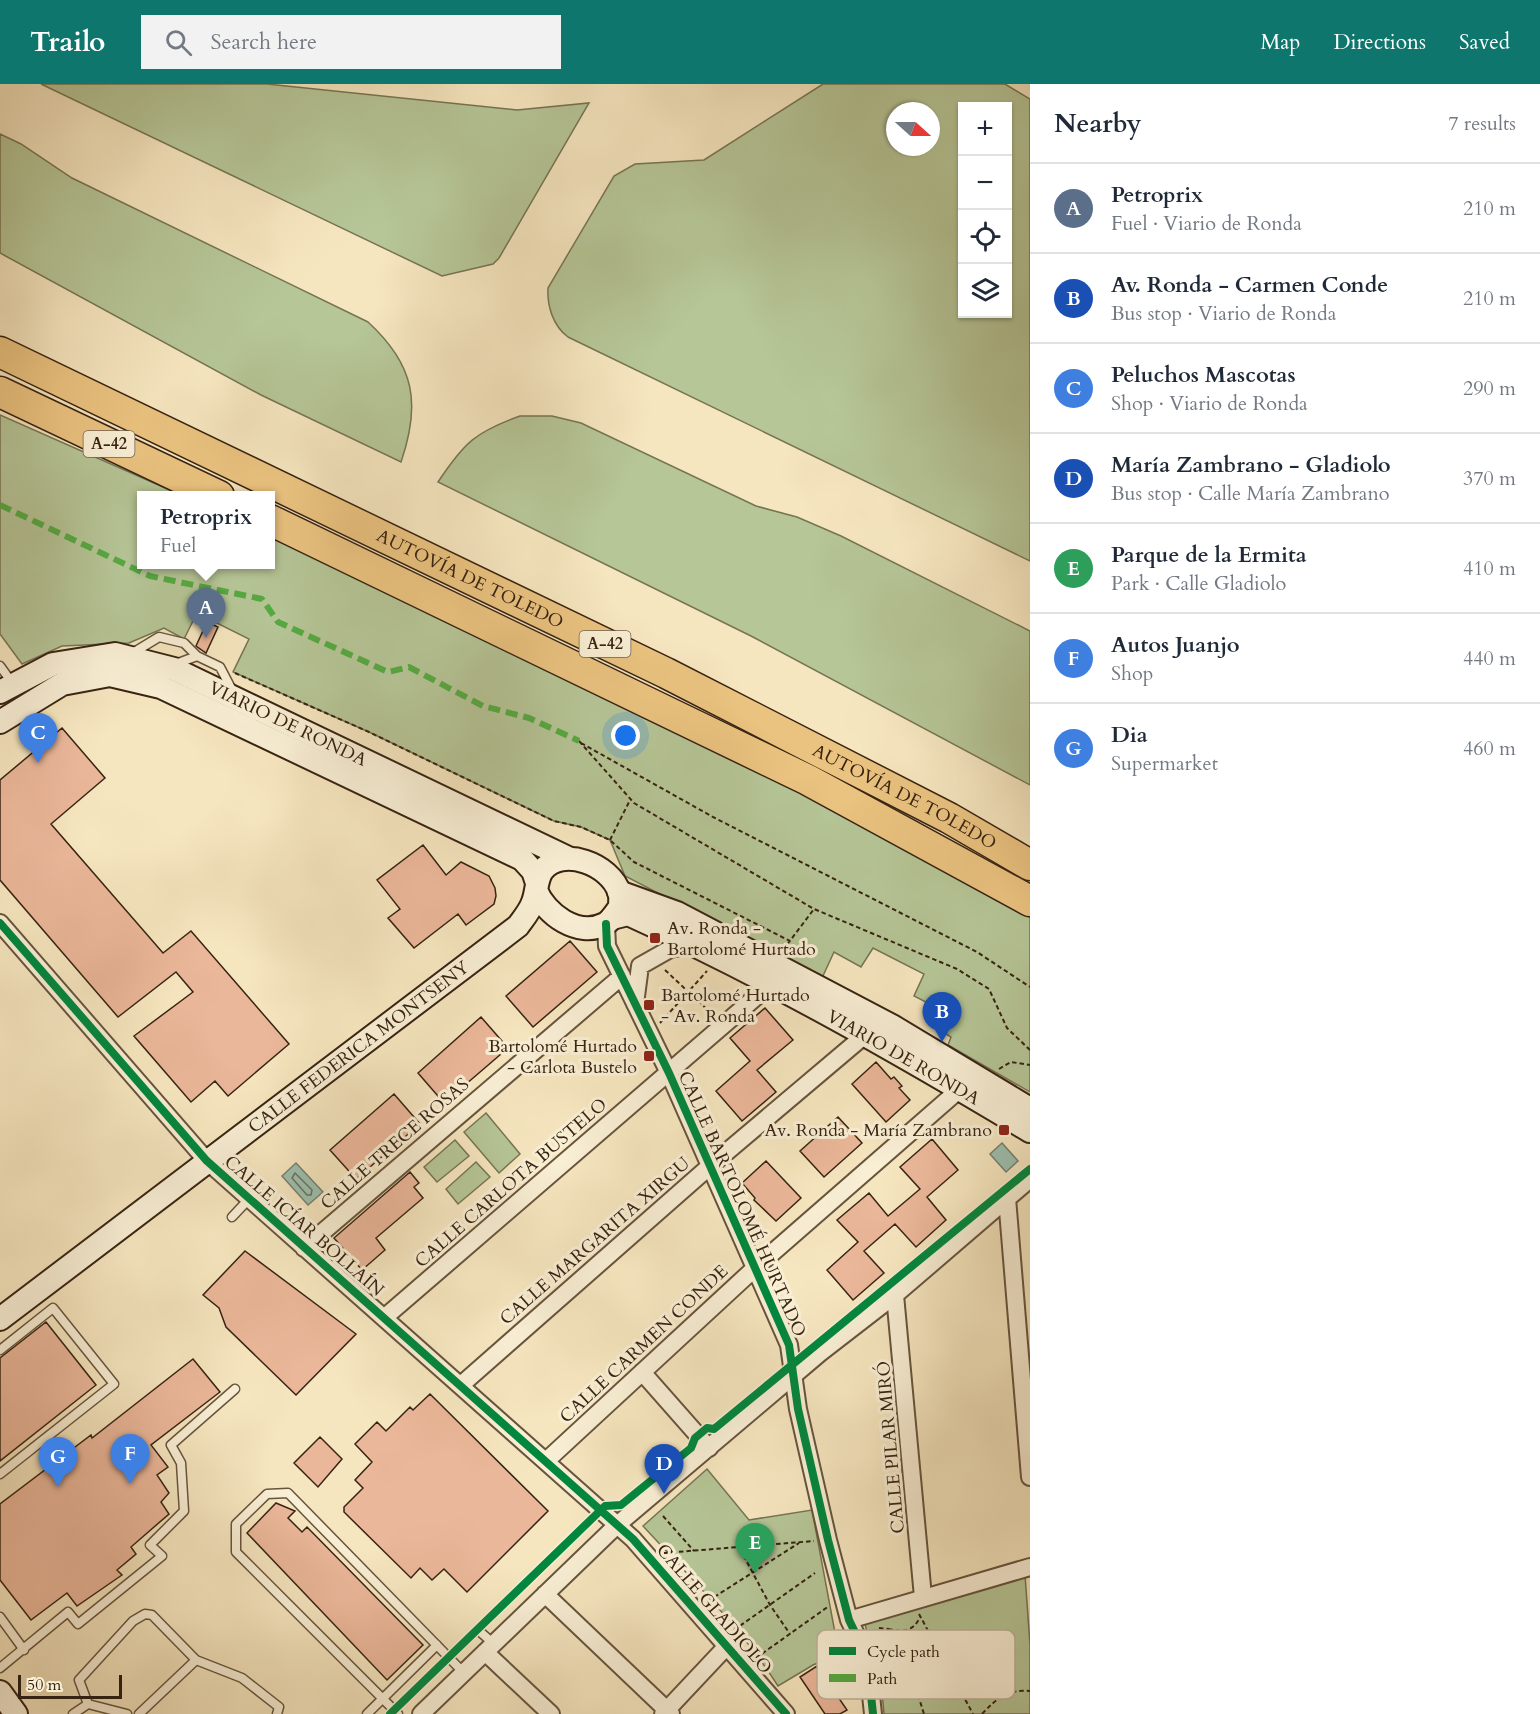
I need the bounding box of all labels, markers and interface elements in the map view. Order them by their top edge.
search box [141,15,561,69]
text: Trailo [30,23,105,61]
icon: search [162,26,195,59]
text: Search here [210,27,317,57]
text: Map [1260,28,1300,57]
text: Directions [1333,28,1426,57]
text: Saved [1459,28,1510,57]
north arrow [886,102,940,156]
map controls [958,102,1012,318]
button: + [958,102,1012,156]
text: Nearby [1054,106,1142,141]
text: 7 results [1448,110,1516,137]
button: − [958,156,1012,210]
text: Petroprix [1111,180,1203,210]
text: A [1066,195,1081,222]
text: 210 m [1463,195,1516,222]
button: locate [958,210,1012,264]
text: Fuel · Viario de Ronda [1111,210,1302,237]
button: layers [958,264,1012,318]
text: Av. Ronda - Carmen Conde [1111,270,1388,300]
text: B [1066,285,1081,312]
text: 210 m [1463,285,1516,312]
text: Bus stop · Viario de Ronda [1111,300,1336,327]
text: Peluchos Mascotas [1111,360,1296,390]
text: C [1066,375,1081,402]
text: 290 m [1463,375,1516,402]
text: Shop · Viario de Ronda [1111,390,1308,417]
road number: A-42 [84,431,134,457]
text: María Zambrano - Gladiolo [1111,450,1391,480]
text: D [1065,465,1082,492]
text: 370 m [1463,465,1516,492]
text: Bus stop · Calle María Zambrano [1111,480,1390,507]
popup [137,491,275,569]
text: Petroprix [160,502,252,532]
street label: AUTOVÍA DE TOLEDO [373,523,568,634]
text: Fuel [160,532,196,559]
text: Parque de la Ermita [1111,540,1307,570]
text: E [1067,555,1080,582]
text: 410 m [1463,555,1516,582]
text: Park · Calle Gladiolo [1111,570,1286,597]
pin: A [186,588,226,638]
text: Autos Juanjo [1111,630,1240,660]
road number: A-42 [580,631,630,657]
text: F [1068,645,1079,672]
text: 440 m [1463,645,1516,672]
text: Shop [1111,660,1153,687]
street label: VIARIO DE RONDA [205,675,371,772]
pin: C [18,714,57,763]
text: Dia [1111,720,1148,750]
your location [611,721,640,750]
text: G [1065,735,1082,762]
text: 460 m [1463,735,1516,762]
street label: AUTOVÍA DE TOLEDO [808,738,1001,855]
text: Supermarket [1111,750,1218,777]
place label: Av. Ronda - Bartolomé Hurtado [667,916,816,962]
marker: Av. Ronda - Bartolomé Hurtado [648,931,662,945]
street label: CALLE FEDERICA MONTSENY [243,955,475,1139]
place label: Bartolomé Hurtado - Av. Ronda [661,983,810,1029]
pin: B [922,992,962,1042]
marker: Bartolomé Hurtado - Av. Ronda [642,998,656,1012]
street label: VIARIO DE RONDA [822,1004,985,1111]
place label: Bartolomé Hurtado - Carlota Bustelo [488,1034,637,1080]
marker: Bartolomé Hurtado - Carlota Bustelo [642,1049,656,1063]
street label: CALLE BARTOLOMÉ HURTADO [672,1067,812,1341]
street label: CALLE TRECE ROSAS [315,1072,475,1216]
street label: CALLE CARLOTA BUSTELO [409,1092,613,1274]
place label: Av. Ronda - María Zambrano [764,1118,992,1143]
marker: Av. Ronda - María Zambrano [997,1123,1011,1137]
street label: CALLE ICÍAR BOLLAÍN [219,1150,390,1303]
street label: CALLE MARGARITA XIRGU [494,1151,696,1331]
street label: CALLE CARMEN CONDE [554,1259,734,1429]
street label: CALLE PILAR MIRÓ [871,1360,911,1535]
pin: F [110,1434,150,1484]
pin: G [38,1438,78,1487]
pin: D [644,1444,684,1494]
pin: E [736,1524,774,1573]
street label: CALLE GLADIOLO [652,1540,776,1678]
legend [817,1630,1015,1699]
text: Cycle path [867,1641,940,1663]
text: Path [867,1668,897,1690]
scale bar [18,1672,122,1700]
text: 50 m [27,1674,61,1696]

